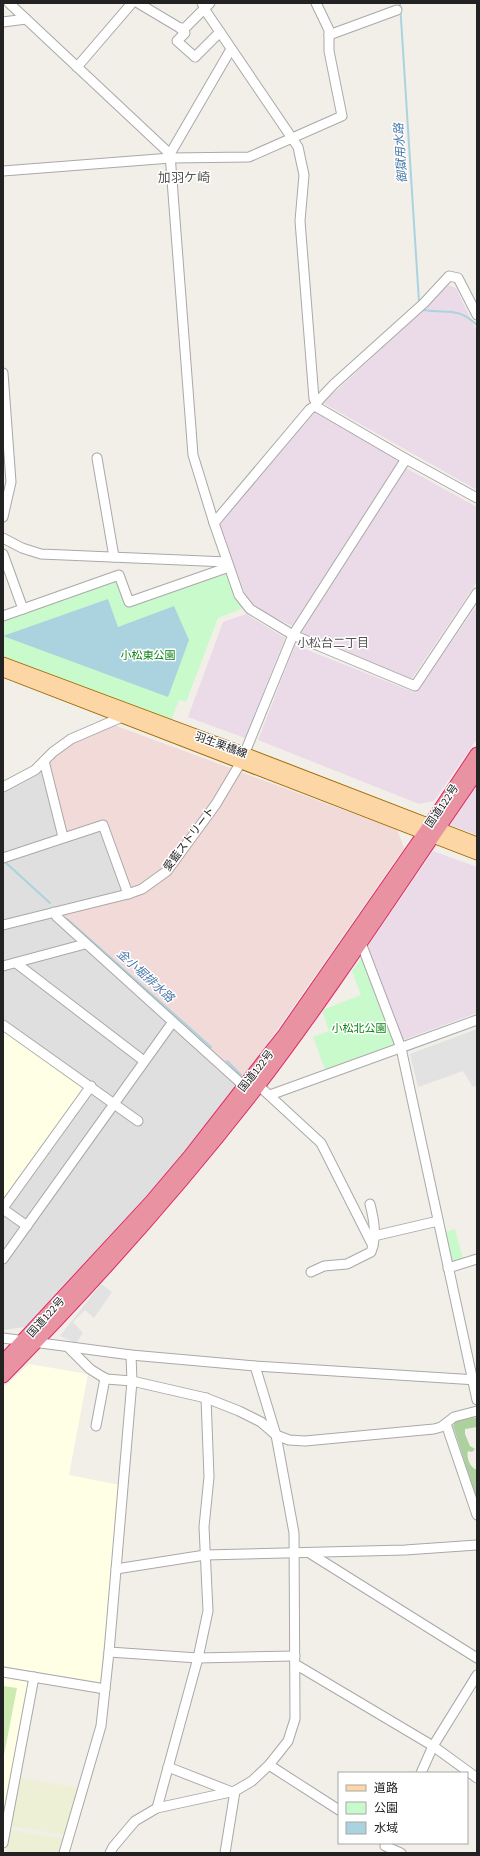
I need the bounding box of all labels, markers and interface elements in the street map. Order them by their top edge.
water label: 御獄用水路 [390,121,412,184]
district label: 加羽ケ崎 [158,169,210,187]
district label: 小松台二丁目 [297,635,369,652]
park label: 小松東公園 [121,648,176,663]
street label: 羽生栗橋線 [193,729,249,761]
street label: 国道122号 [422,781,462,831]
street label: 愛藍ストリート [160,804,218,874]
water label: 金小堀排水路 [113,946,178,1007]
park label: 小松北公園 [332,1021,387,1036]
street label: 国道122号 [235,1047,277,1095]
street label: 国道122号 [24,1294,68,1340]
legend [338,1772,468,1844]
text: 道路 [374,1780,398,1797]
text: 公園 [374,1800,398,1817]
text: 水域 [374,1820,398,1837]

